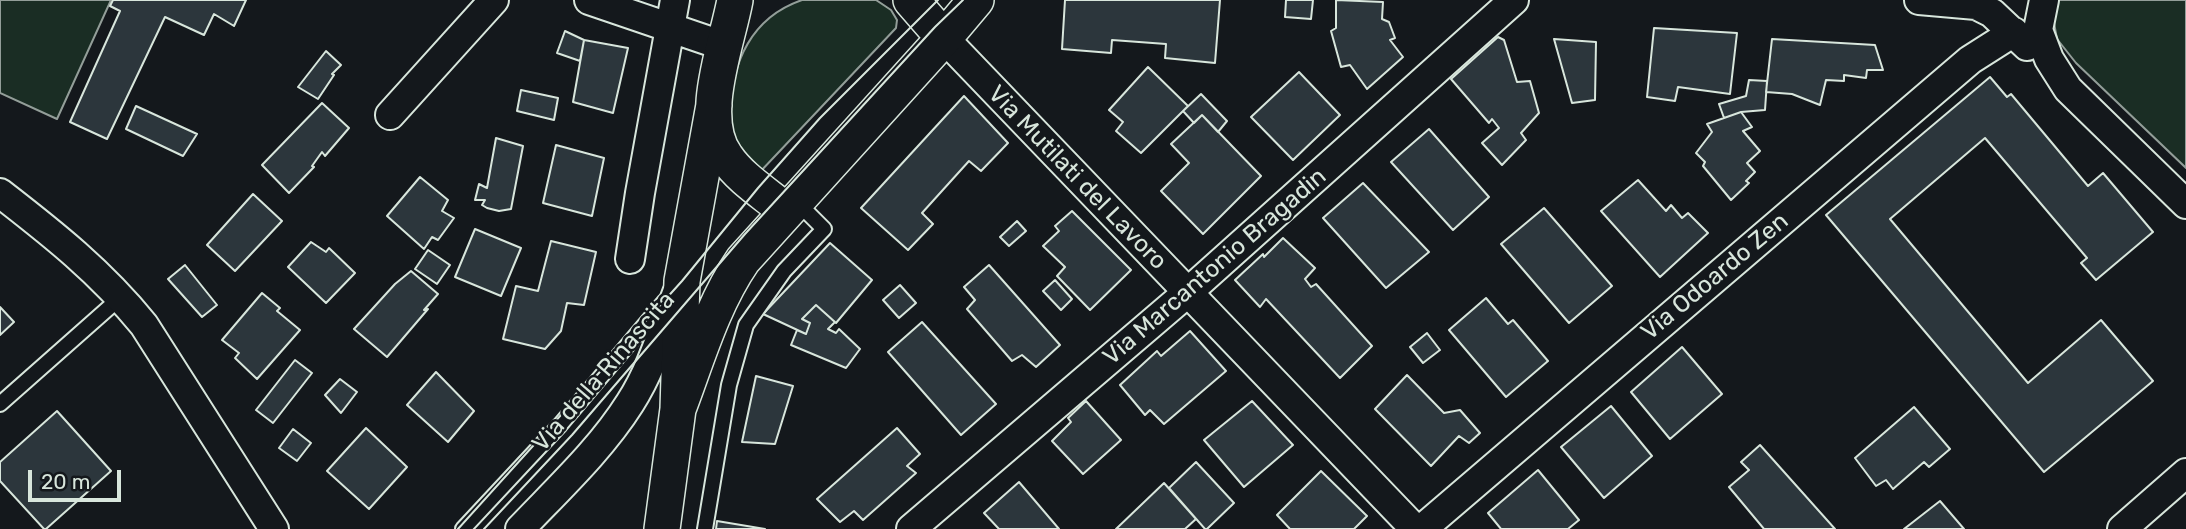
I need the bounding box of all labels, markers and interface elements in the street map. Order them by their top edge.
street label: Via Mutilati del Lavoro [982,80,1172,276]
street label: Via Marcantonio Bragadin [1098,162,1332,372]
street label: Via Odoardo Zen [1636,207,1794,347]
street label: Via della Rinascita [527,286,681,458]
scale bar [32,456,124,500]
text: 20 m [41,469,90,494]

